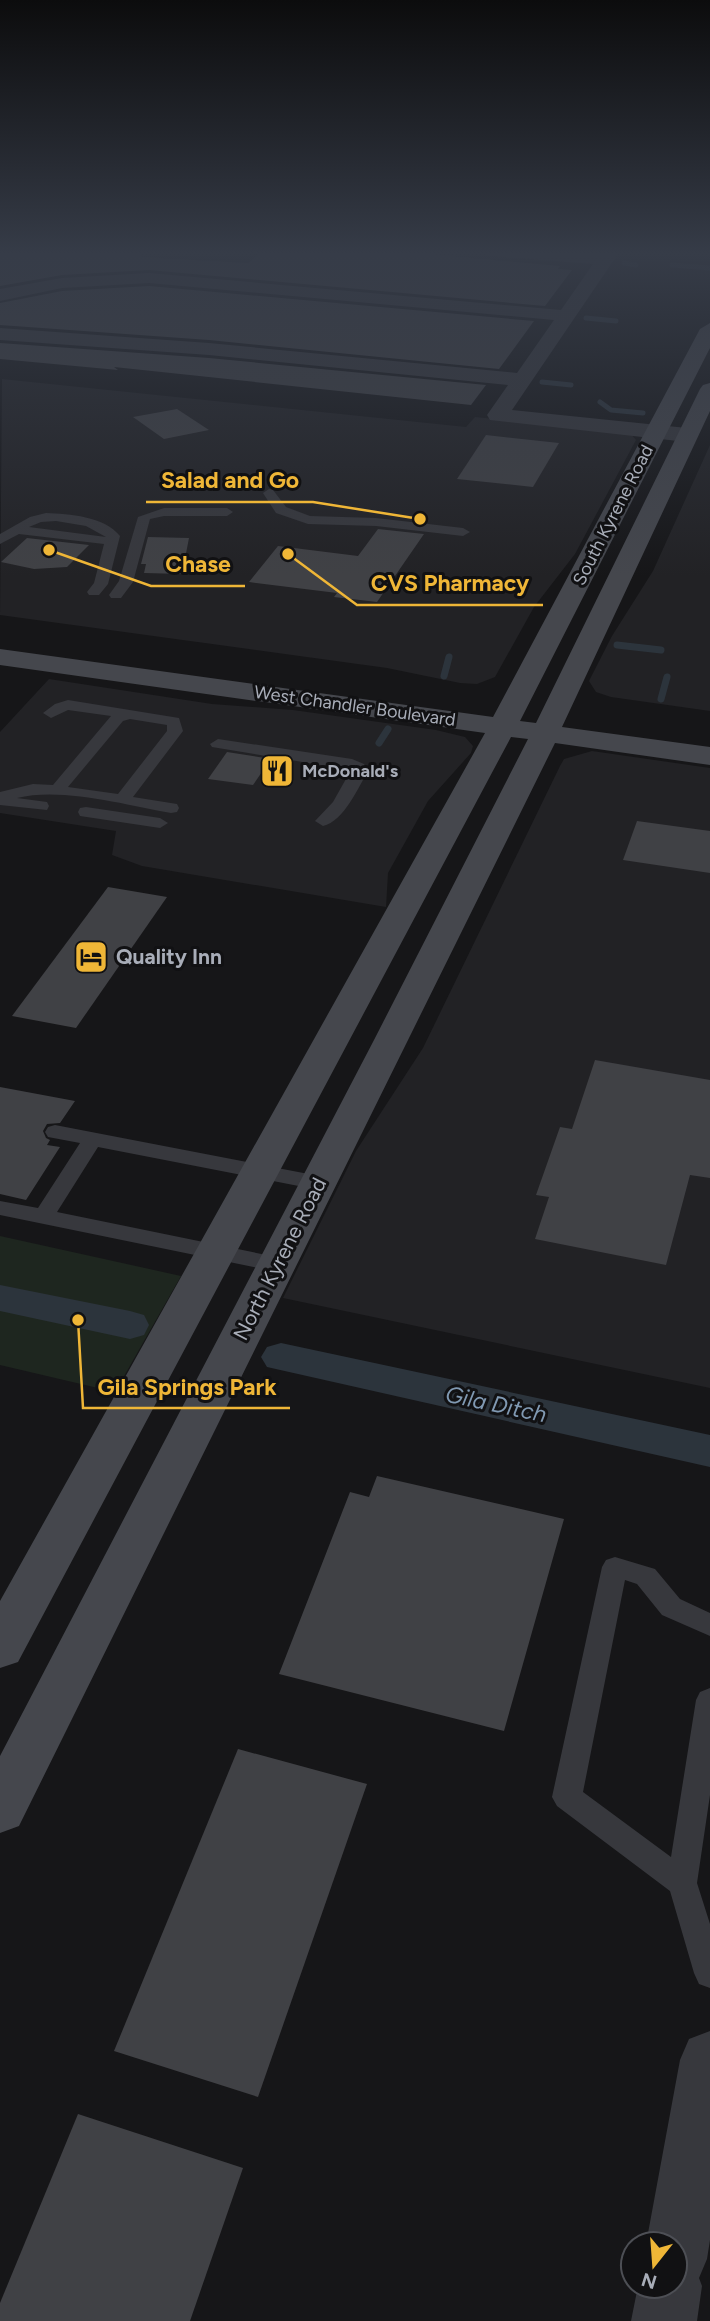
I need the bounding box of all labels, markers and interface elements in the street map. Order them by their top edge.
street label: South Kyrene Road [568,441,658,589]
callout: Salad and Go [146,458,313,502]
text: Salad and Go [161,466,299,494]
callout: Chase [151,542,245,586]
text: Chase [165,550,231,578]
callout: CVS Pharmacy [357,561,543,605]
text: CVS Pharmacy [371,569,530,597]
street label: West Chandler Boulevard [253,681,457,731]
restaurant icon: McDonald's [258,752,296,790]
place label: McDonald's [302,760,399,782]
hotel icon: Quality Inn [72,938,110,976]
place label: Quality Inn [116,944,222,969]
street label: North Kyrene Road [228,1173,331,1344]
callout: Gila Springs Park [83,1364,290,1408]
text: Gila Springs Park [97,1373,277,1401]
water label: Gila Ditch [443,1380,549,1428]
north arrow [619,2230,689,2300]
text: N [639,2268,660,2294]

